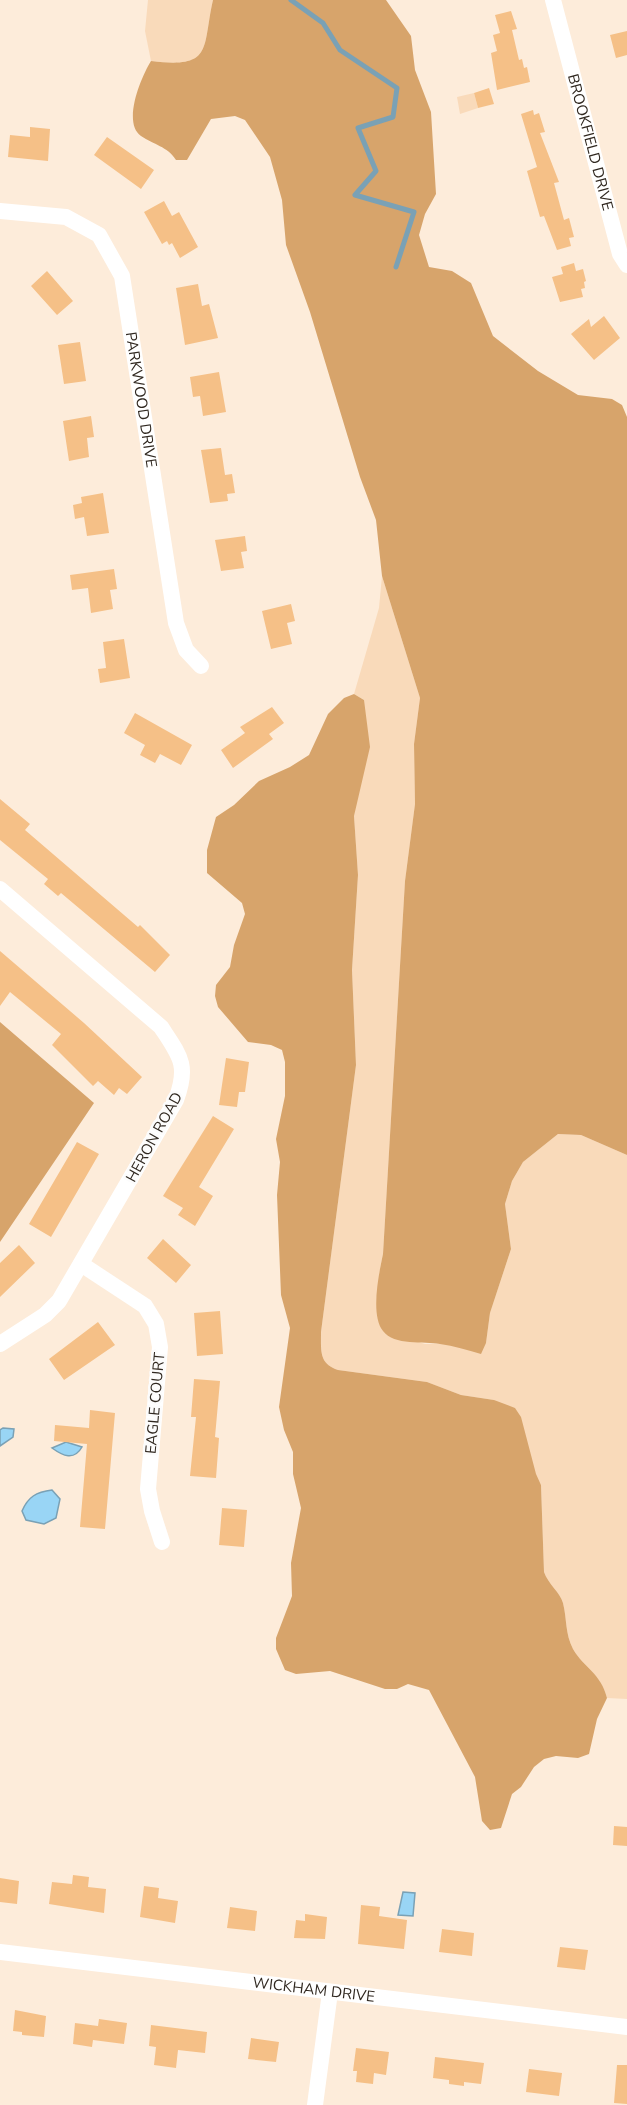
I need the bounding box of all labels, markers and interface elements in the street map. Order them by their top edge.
street label: BROOKFIELD DRIVE [563,72,618,213]
street label: PARKWOOD DRIVE [121,330,162,469]
street label: HERON ROAD [121,1088,187,1186]
street label: EAGLE COURT [141,1351,169,1455]
street label: WICKHAM DRIVE [251,1972,376,2007]

